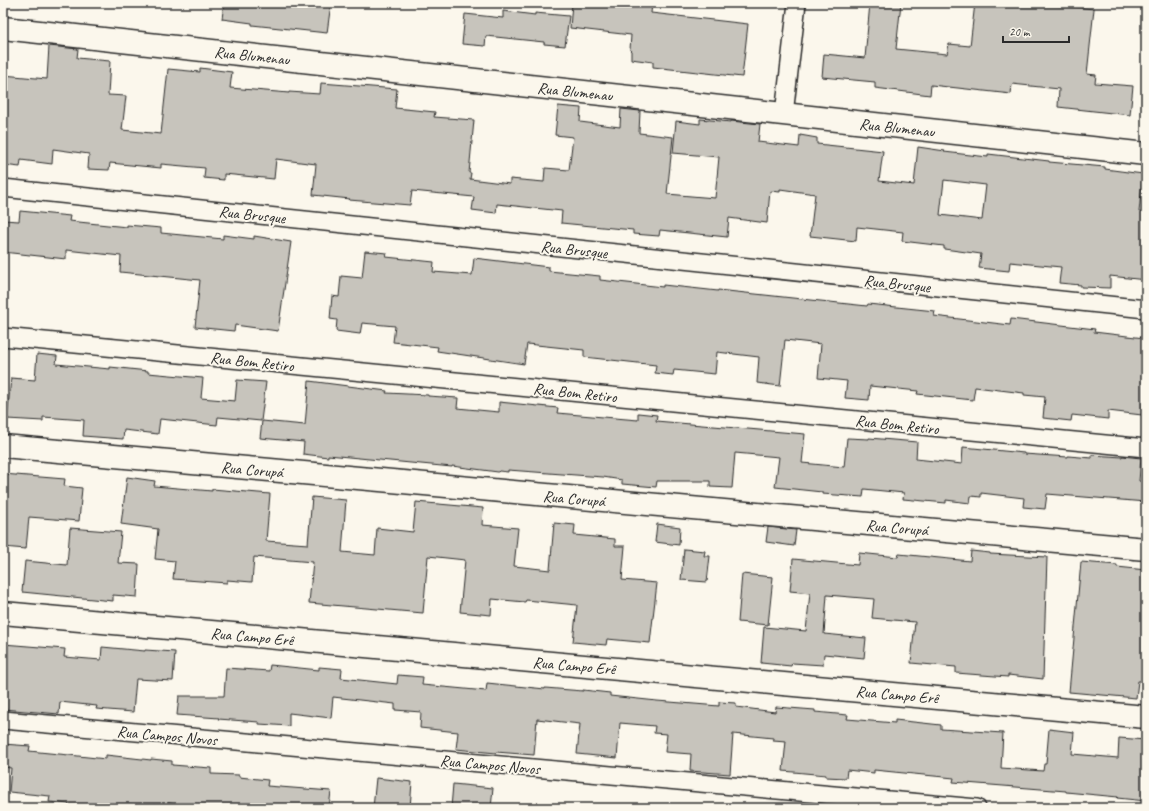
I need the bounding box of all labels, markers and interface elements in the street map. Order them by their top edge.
scale bar [1003,18,1069,44]
text: 20 m [1009,24,1031,40]
street label: Rua Blumenau [213,42,292,70]
street label: Rua Blumenau [536,78,615,106]
street label: Rua Blumenau [858,114,937,142]
street label: Rua Brusque [218,202,288,229]
street label: Rua Brusque [540,237,610,264]
street label: Rua Brusque [863,271,933,298]
street label: Rua Bom Retiro [209,348,296,376]
street label: Rua Bom Retiro [532,379,619,407]
street label: Rua Bom Retiro [854,411,941,439]
street label: Rua Corupá [220,457,286,483]
street label: Rua Corupá [542,486,608,512]
street label: Rua Corupá [865,515,931,541]
street label: Rua Campo Erê [210,623,296,651]
street label: Rua Campo Erê [532,652,618,680]
street label: Rua Campo Erê [855,681,941,709]
street label: Rua Campos Novos [116,722,219,750]
street label: Rua Campos Novos [439,751,542,779]

